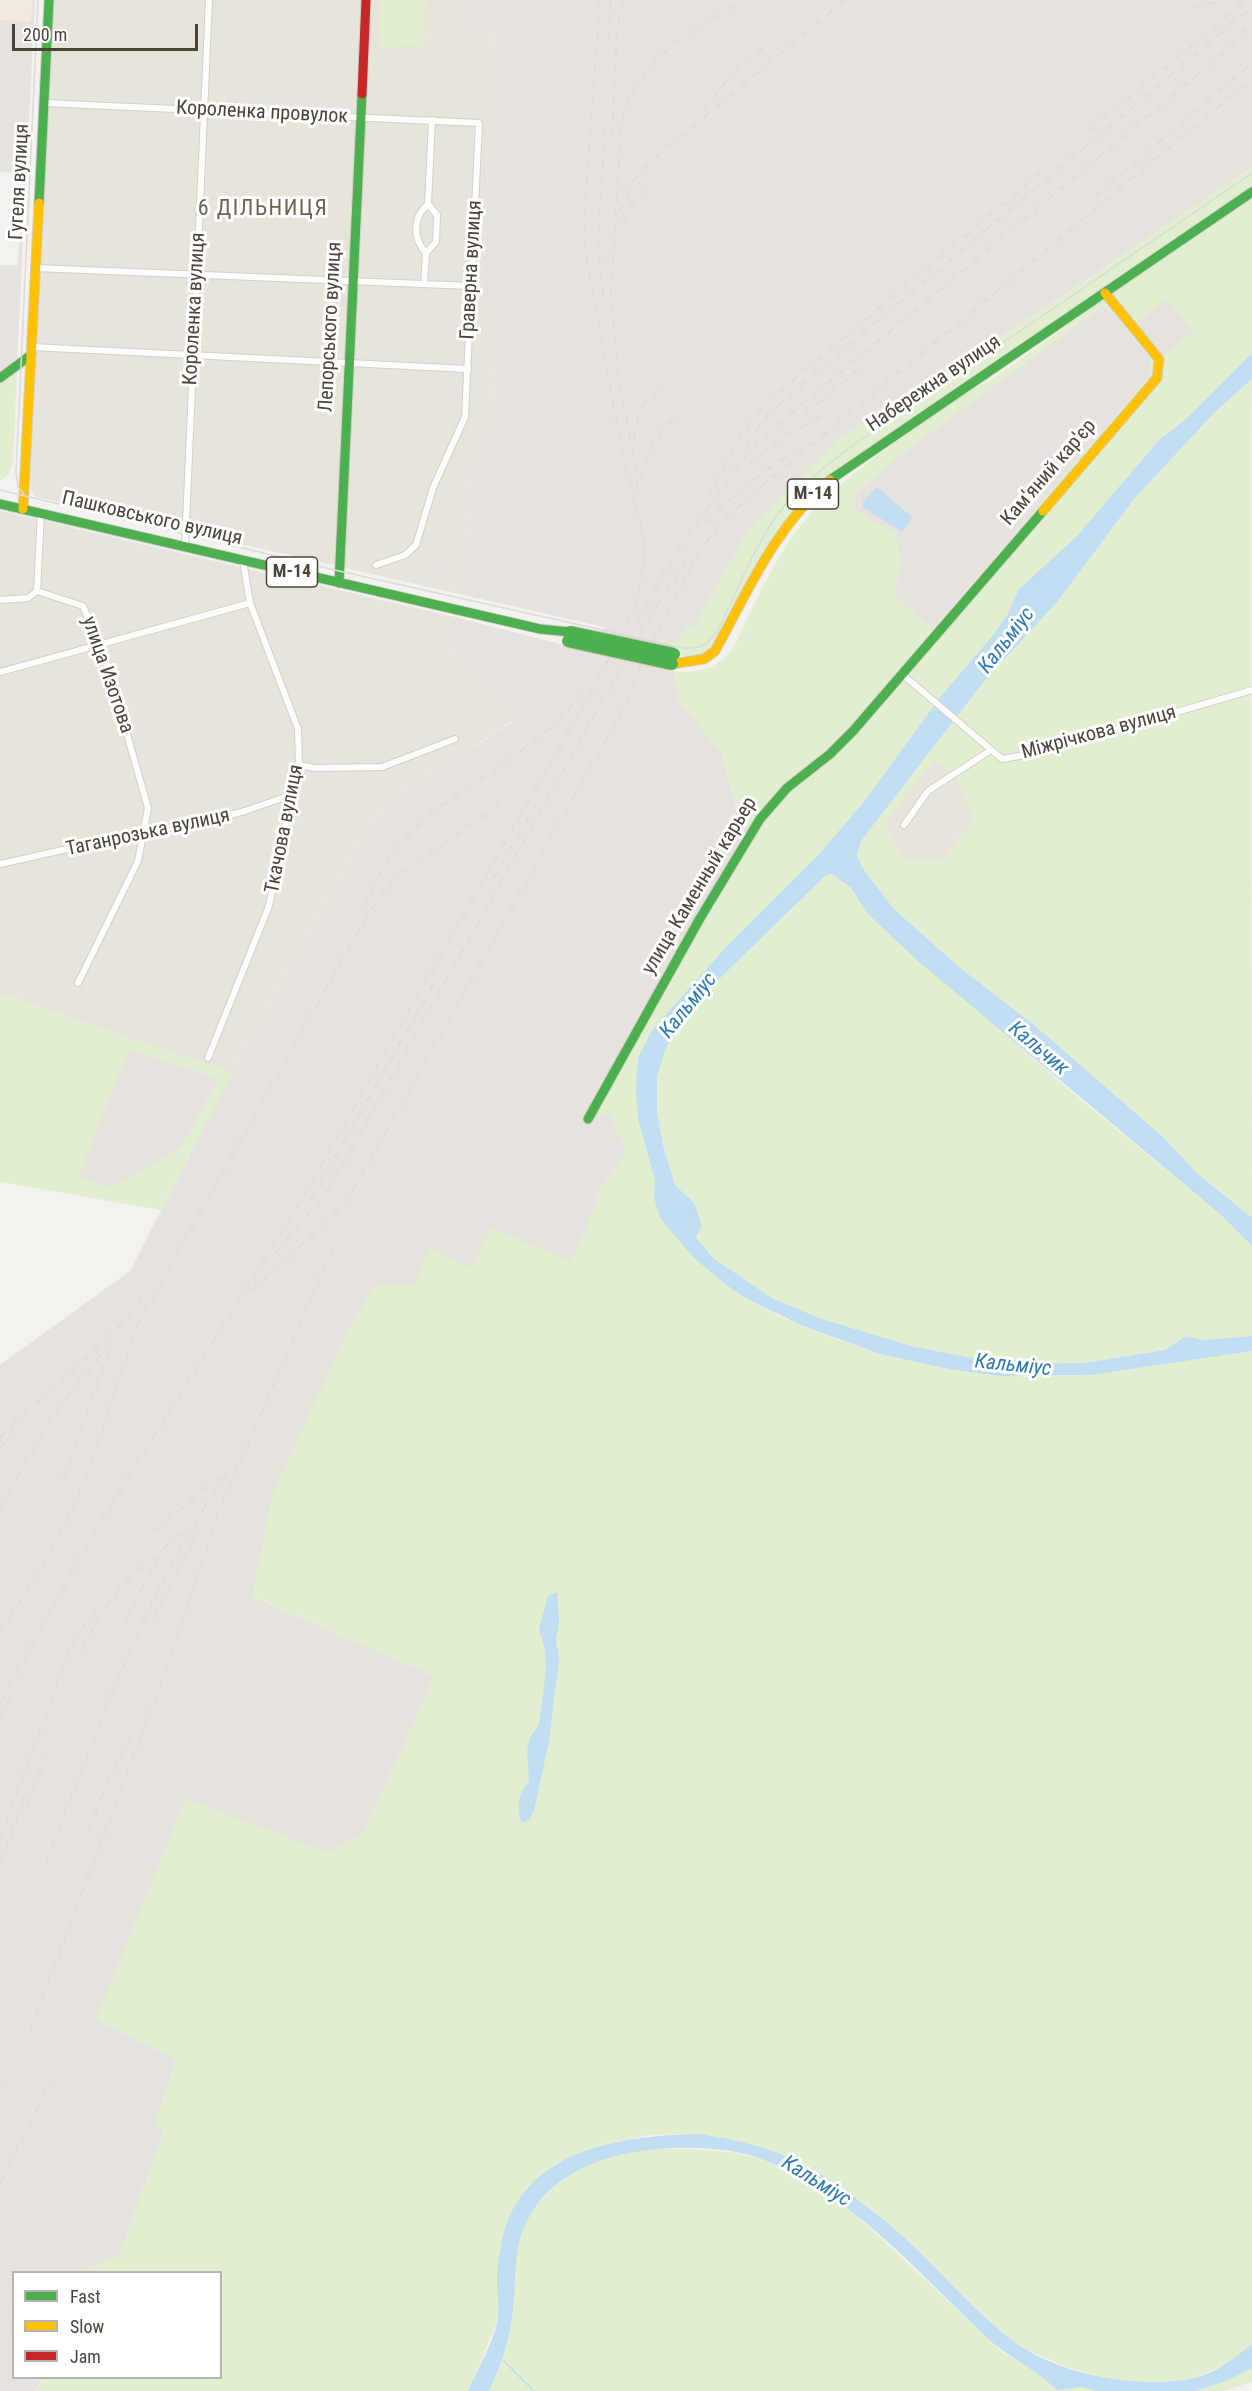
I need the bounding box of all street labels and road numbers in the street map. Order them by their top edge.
street label: Короленка провулок [175,97,349,129]
street label: Гугеля вулиця [5,123,35,241]
street label: Граверна вулиця [456,200,488,340]
street label: Короленка вулиця [179,232,211,386]
street label: Лепорського вулиця [315,241,347,413]
street label: Набережна вулиця [862,330,1006,438]
street label: Кам'яний кар'єр [996,415,1102,531]
road number: М-14 [788,479,838,509]
street label: Пашковського вулиця [60,487,244,551]
road number: М-14 [266,557,318,587]
street label: улица Изотова [76,613,138,737]
street label: Міжрічкова вулиця [1019,701,1179,765]
street label: Ткачова вулиця [261,762,309,896]
street label: улица Каменный карьер [638,793,762,979]
street label: Таганрозька вулиця [64,804,232,862]

